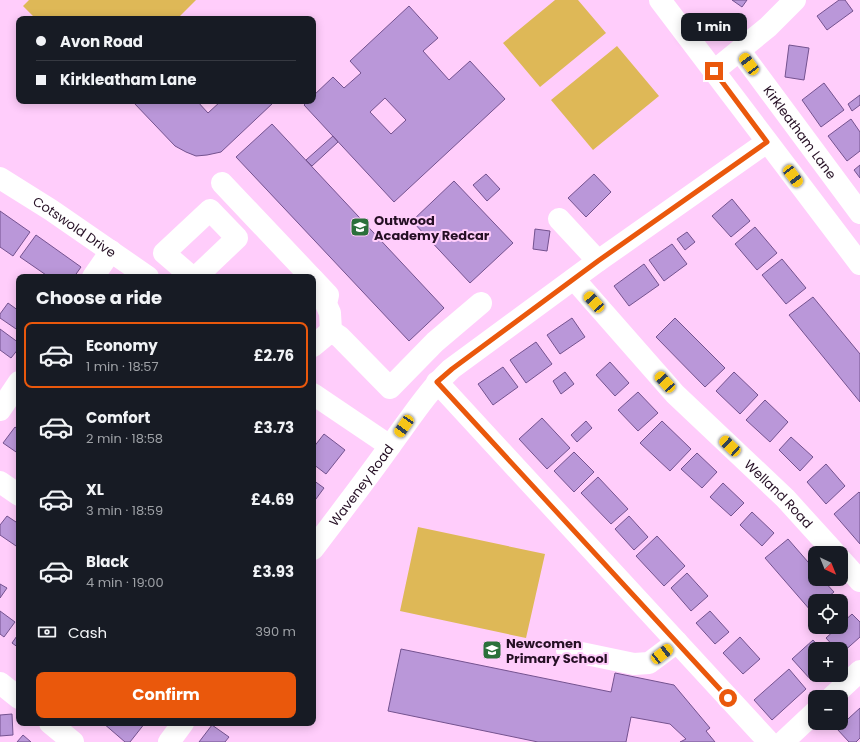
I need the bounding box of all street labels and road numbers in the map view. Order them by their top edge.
street label: Kirkleatham Lane [759,82,841,183]
street label: Cotswold Drive [29,192,120,262]
street label: Waveney Road [325,440,398,530]
street label: Welland Road [740,455,817,533]

